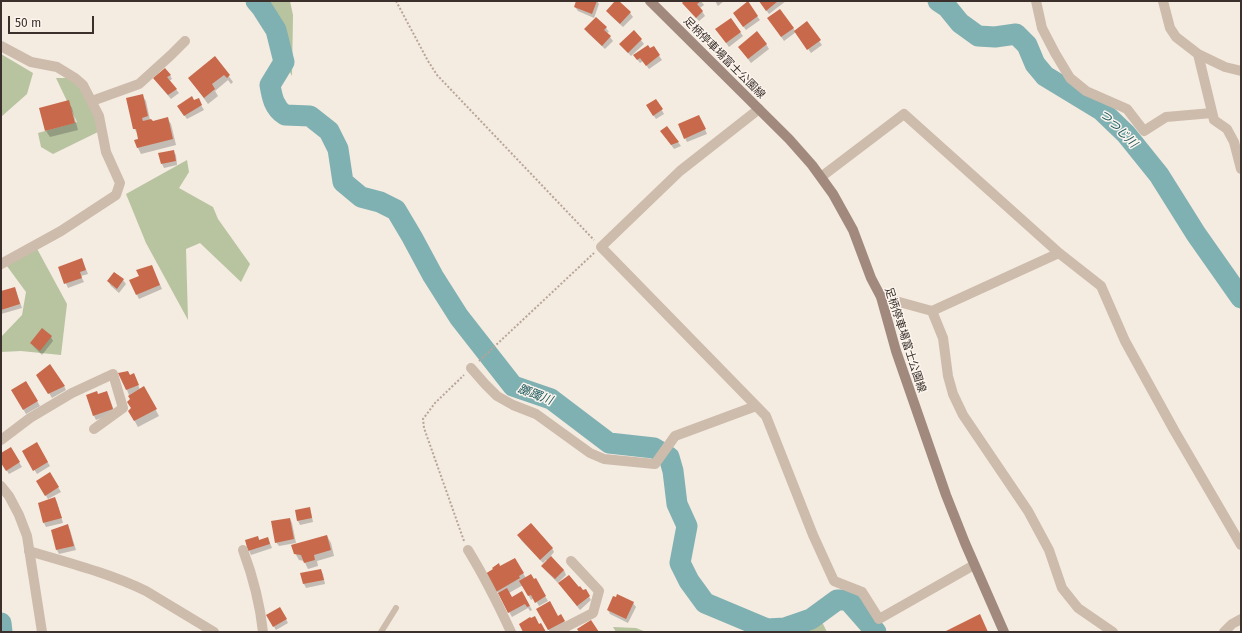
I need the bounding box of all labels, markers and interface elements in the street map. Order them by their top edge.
scale bar [10,8,96,34]
street label: 足柄停車場富士公園線 [680,14,768,102]
text: 50 m [15,16,41,30]
water label: つつじ川 [1096,107,1140,151]
street label: 足柄停車場富士公園線 [882,286,928,394]
water label: 躑躅川 [516,382,554,408]

